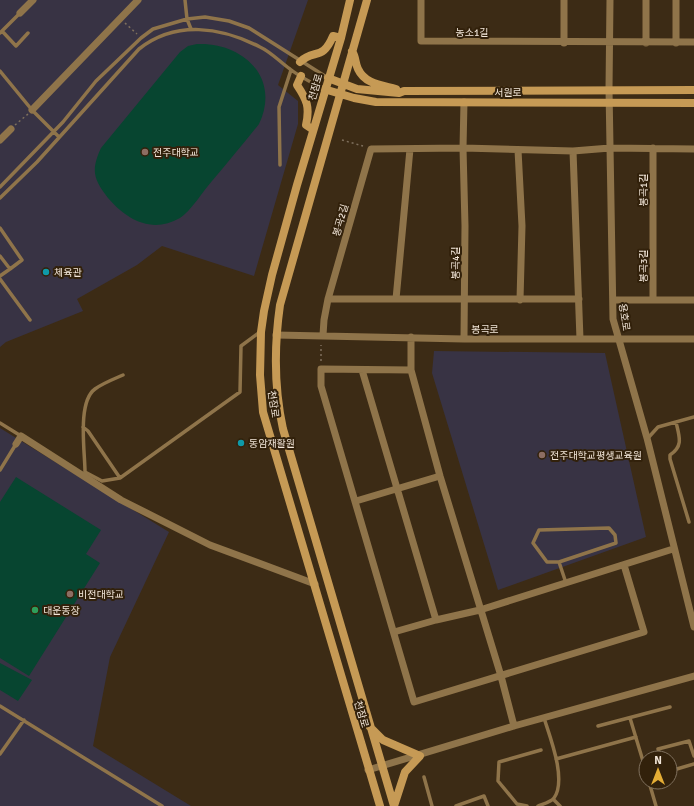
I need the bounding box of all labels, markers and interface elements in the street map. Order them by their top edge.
street label: 농소1길 [455,27,489,39]
street label: 천잠로 [306,72,326,102]
street label: 서원로 [494,87,522,99]
marker: 전주대학교 [140,147,150,157]
place label: 전주대학교 [153,147,199,159]
street label: 봉곡1길 [638,173,650,207]
street label: 봉곡2길 [331,203,351,238]
street label: 봉곡4길 [450,246,462,280]
street label: 봉곡3길 [638,249,650,283]
marker: 체육관 [41,267,51,277]
place label: 체육관 [54,267,82,279]
street label: 용호로 [616,303,632,332]
street label: 봉곡로 [471,324,499,336]
street label: 천잠로 [265,390,281,419]
marker: 동암재활원 [236,438,246,448]
place label: 동암재활원 [249,438,295,450]
marker: 전주대학교평생교육원 [537,450,547,460]
place label: 전주대학교평생교육원 [550,450,642,462]
marker: 비전대학교 [65,589,75,599]
place label: 비전대학교 [78,589,124,601]
marker: 대운동장 [30,605,40,615]
place label: 대운동장 [43,605,80,617]
street label: 천잠로 [351,699,371,729]
north arrow [638,750,678,790]
text: N [654,754,662,767]

